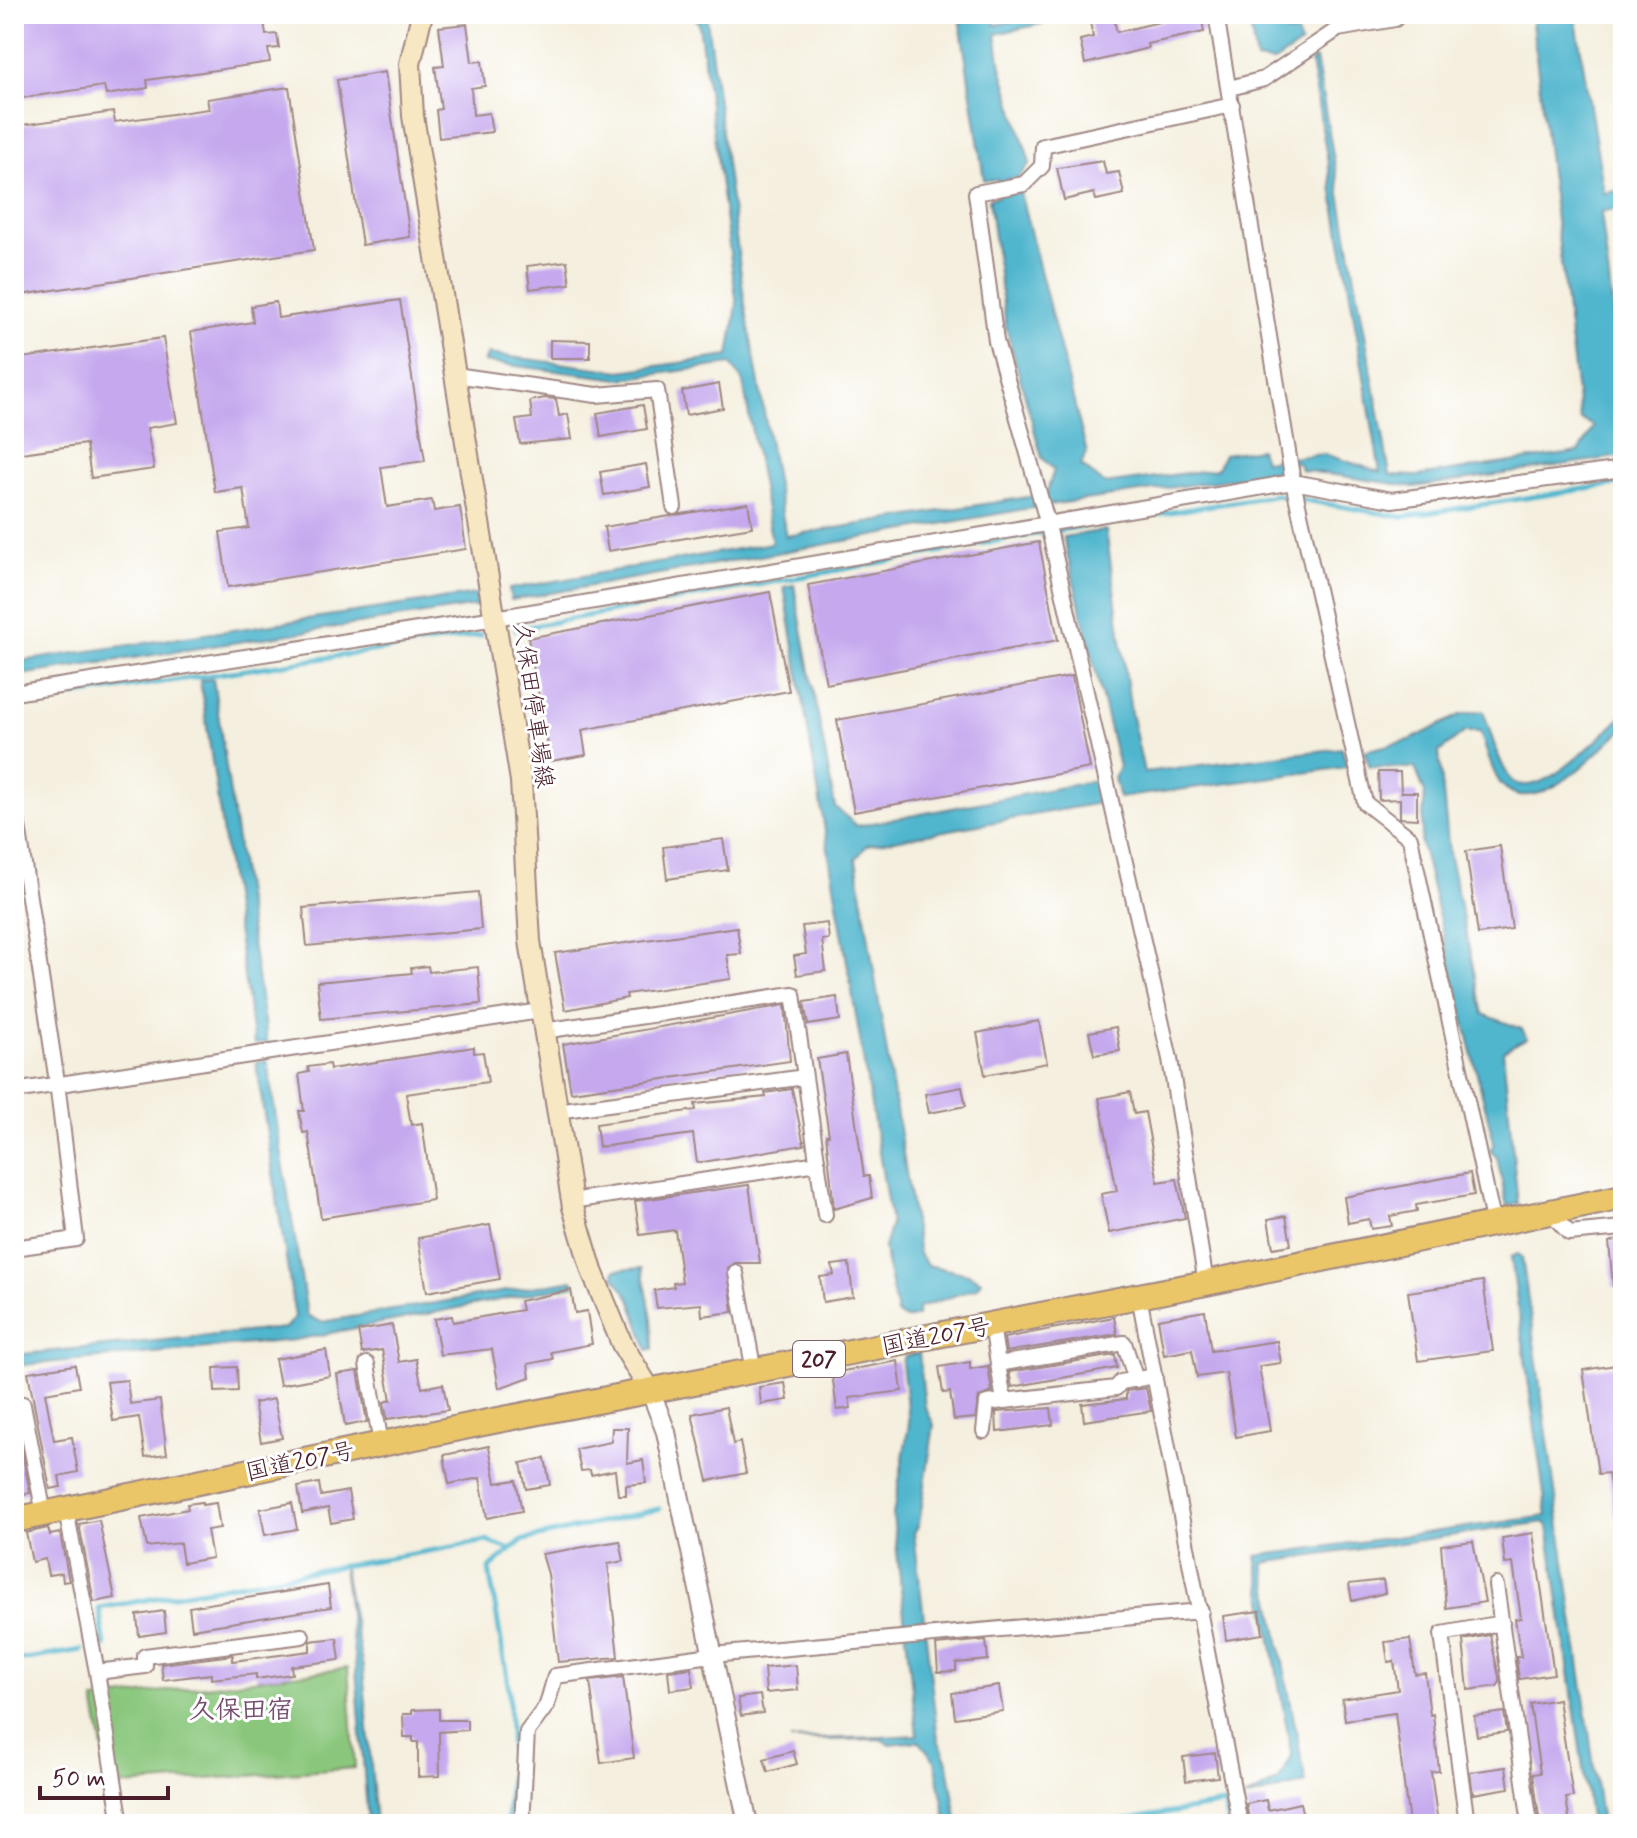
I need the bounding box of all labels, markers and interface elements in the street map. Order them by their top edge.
street label: 久保田停車場線 [505,620,560,791]
street label: 国道207号 [879,1312,994,1363]
road number: 207 [793,1341,845,1377]
street label: 国道207号 [243,1436,358,1489]
district label: 久保田宿 [189,1694,293,1728]
scale bar [40,1750,168,1800]
text: 50 m [52,1764,106,1795]

